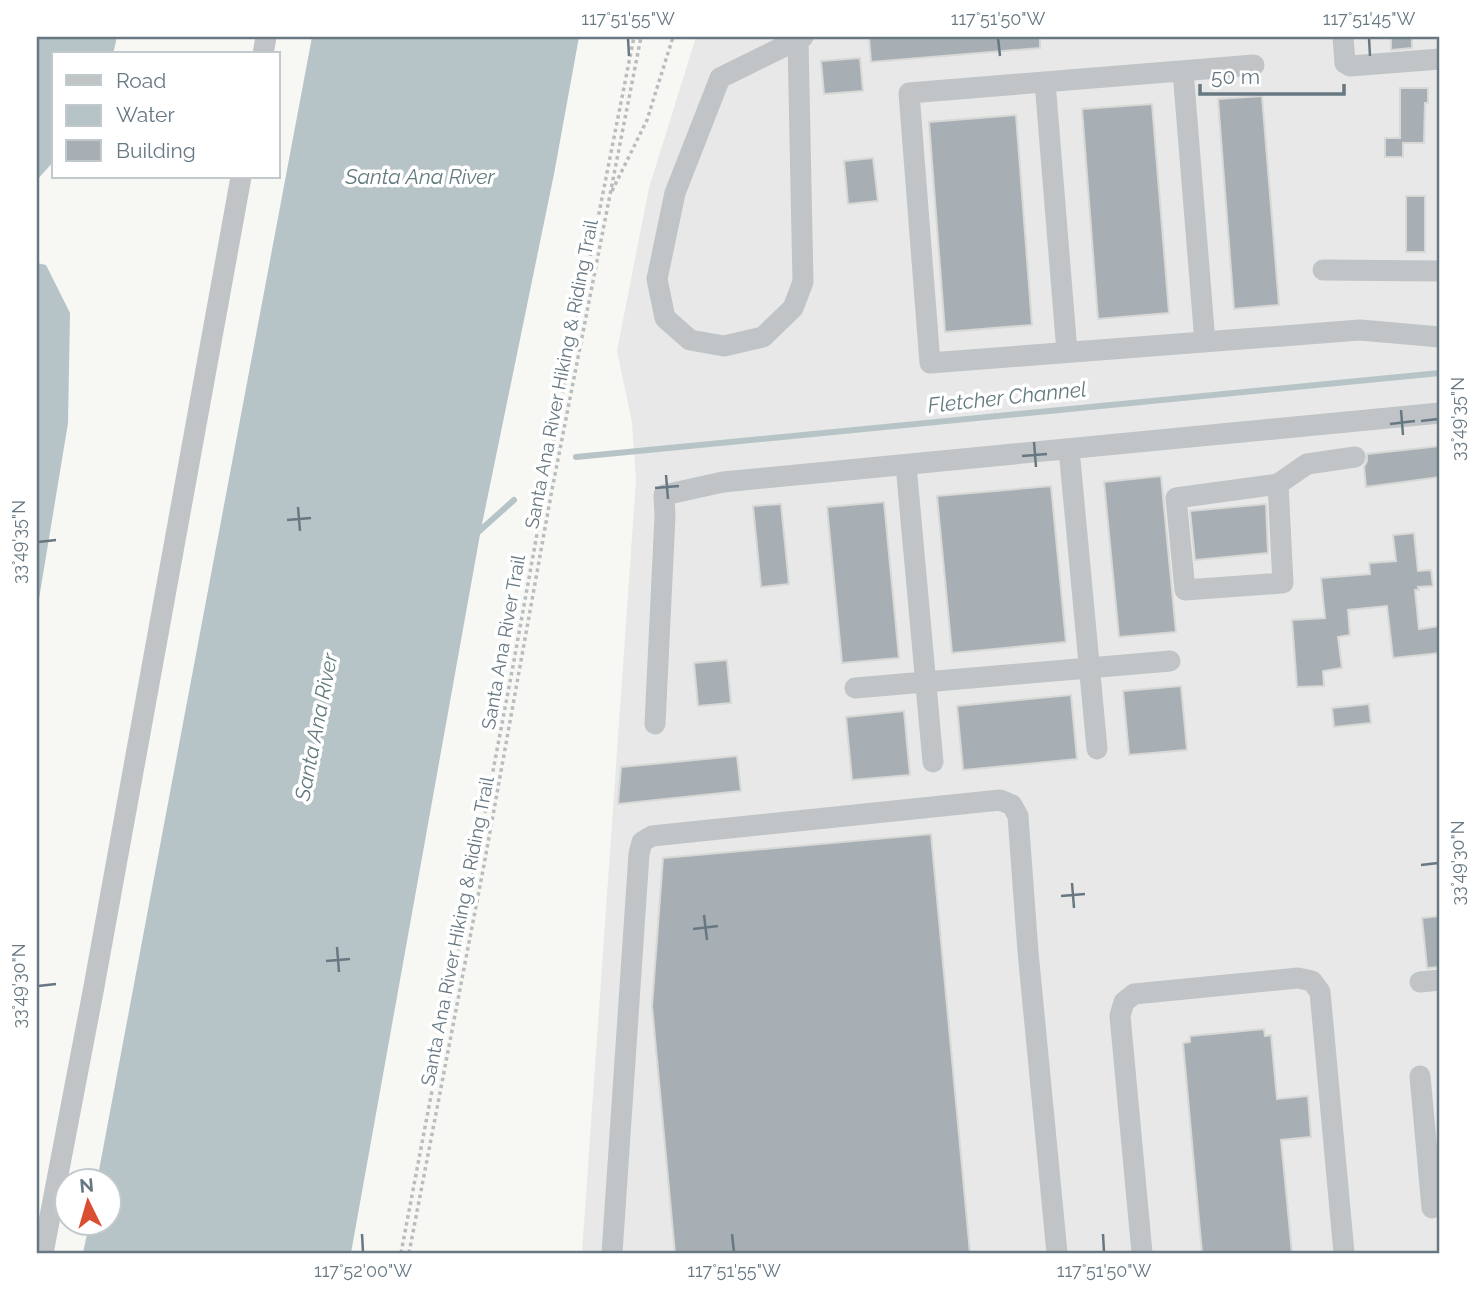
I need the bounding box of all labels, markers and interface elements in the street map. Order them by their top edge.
text: 117°51'55"W [581,8,675,29]
text: 117°51'50"W [951,8,1045,29]
text: 117°51'45"W [1323,8,1415,29]
legend [52,52,280,178]
scale bar [1200,52,1344,96]
text: 50 m [1211,64,1260,89]
text: Road [116,68,166,93]
text: Water [116,102,175,127]
text: Building [116,138,196,163]
water label: Santa Ana River [344,164,496,189]
street label: Santa Ana River Hiking & Riding Trail [520,217,602,531]
water label: Fletcher Channel [926,376,1088,418]
text: 33°49'35"N [1447,377,1468,461]
text: 33°49'35"N [8,500,29,584]
street label: Santa Ana River Trail [477,552,529,731]
water label: Santa Ana River [289,650,343,804]
street label: Santa Ana River Hiking & Riding Trail [416,774,498,1088]
text: 33°49'30"N [1447,820,1468,906]
text: 33°49'30"N [8,943,29,1029]
north arrow [52,1168,122,1238]
text: N [78,1173,95,1197]
text: 117°52'00"W [314,1260,412,1281]
text: 117°51'55"W [687,1260,781,1281]
text: 117°51'50"W [1057,1260,1151,1281]

